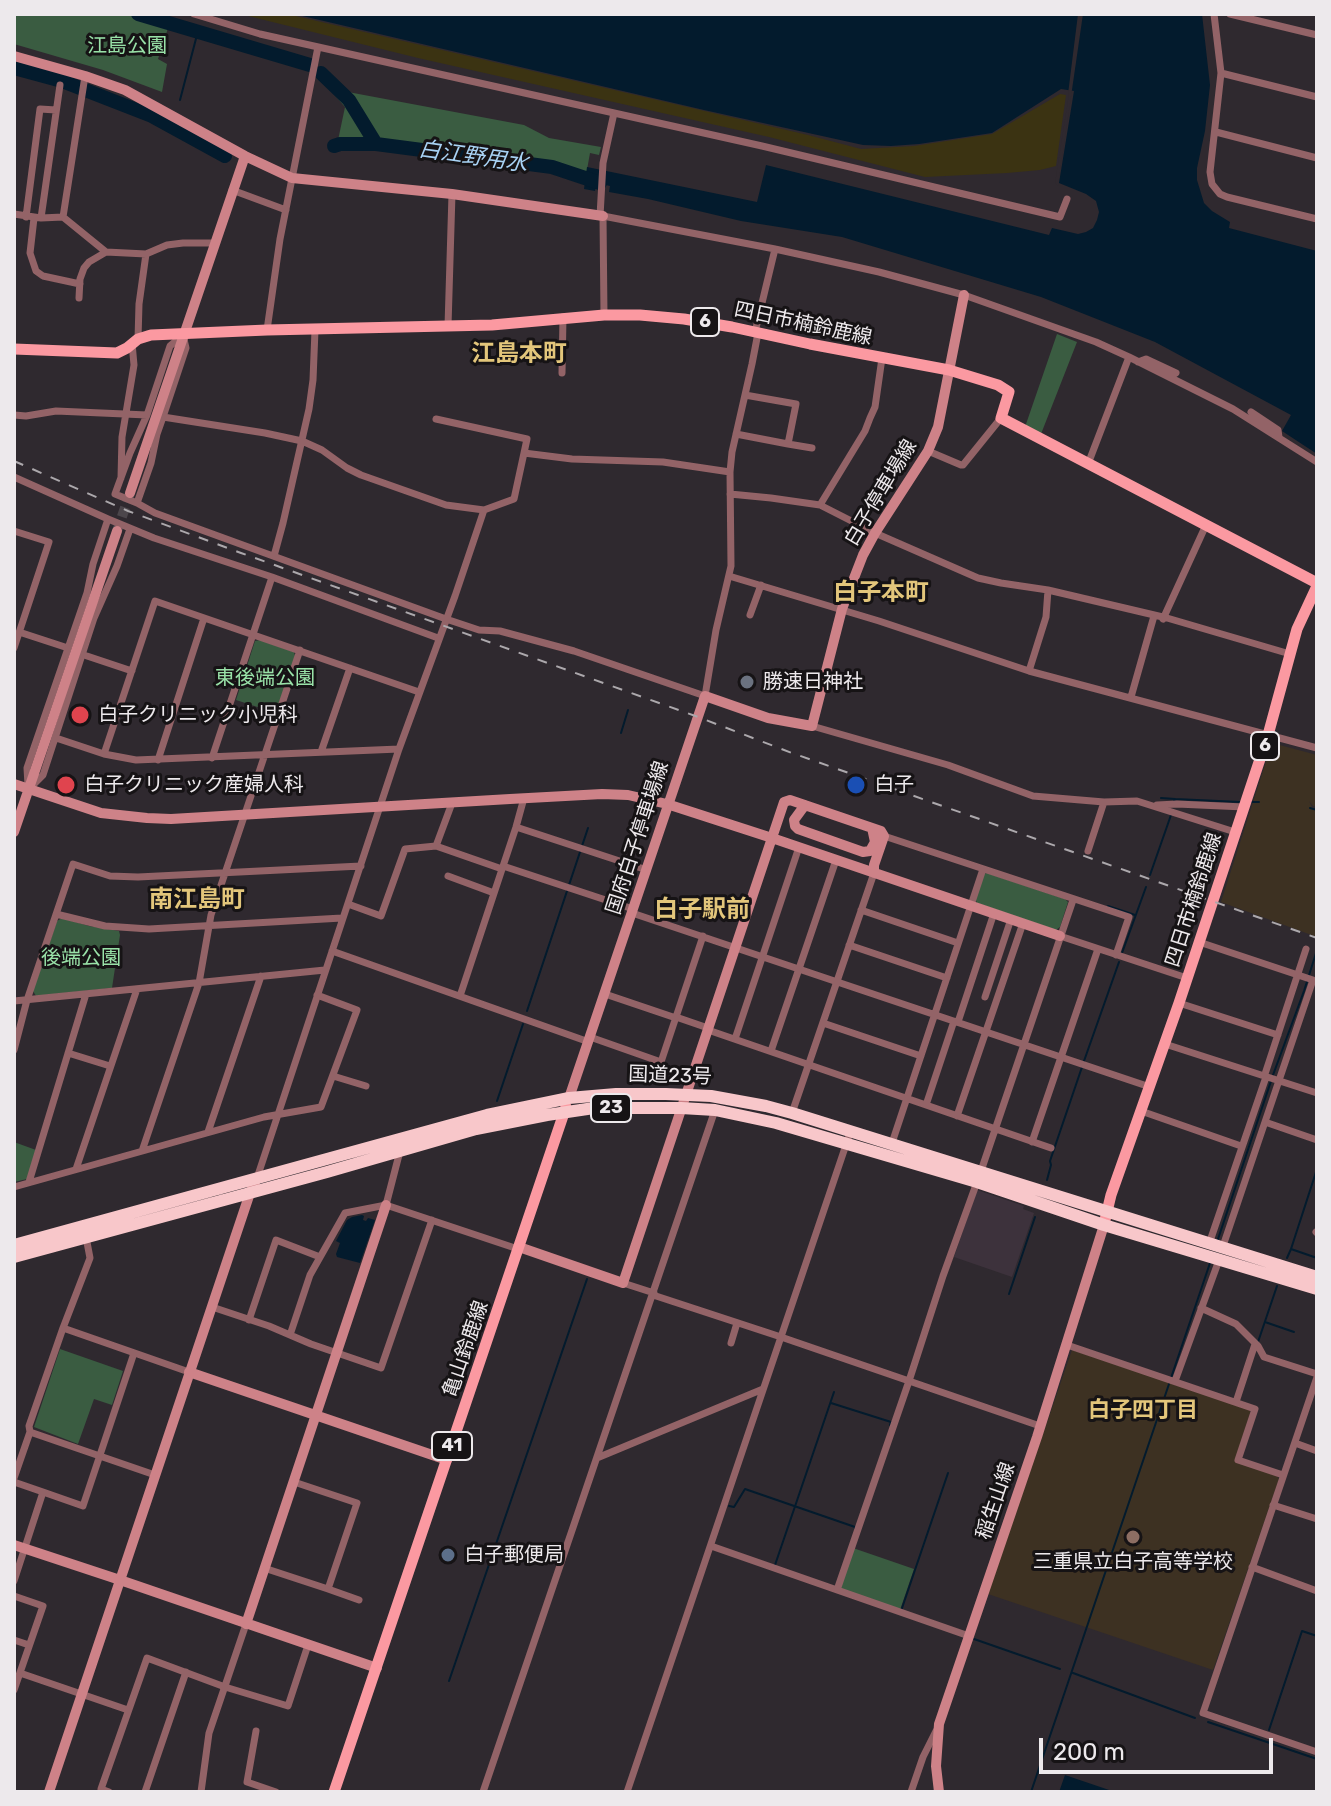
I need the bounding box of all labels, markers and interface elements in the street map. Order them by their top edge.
park label: 江島公園 [87,34,167,58]
water label: 白江野用水 [417,136,529,178]
street label: 四日市楠鈴鹿線 [732,298,874,350]
road number: 6 [691,308,719,336]
district label: 江島本町 [471,340,567,368]
street label: 白子停車場線 [840,435,922,551]
district label: 白子本町 [833,579,929,607]
park label: 東後端公園 [215,666,315,690]
place label: 勝速日神社 [763,670,863,694]
marker: 勝速日神社 [738,673,756,691]
place label: 白子クリニック小児科 [98,703,298,727]
marker: 白子クリニック小児科 [69,704,91,726]
road number: 6 [1251,732,1279,760]
street label: 国府白子停車場線 [602,758,674,918]
place label: 白子クリニック産婦人科 [84,773,304,797]
place label: 白子 [874,773,914,797]
marker: 白子クリニック産婦人科 [55,774,77,796]
marker: 白子 [845,774,867,796]
street label: 四日市楠鈴鹿線 [1161,830,1227,970]
district label: 南江島町 [149,886,245,914]
district label: 白子駅前 [654,896,750,924]
park label: 後端公園 [41,946,121,970]
street label: 国道23号 [628,1063,712,1089]
road number: 23 [591,1094,631,1122]
street label: 亀山鈴鹿線 [438,1298,494,1400]
district label: 白子四丁目 [1088,1398,1198,1424]
road number: 41 [432,1432,472,1460]
street label: 稲生山線 [972,1459,1020,1543]
marker: 三重県立白子高等学校 [1124,1528,1142,1546]
place label: 白子郵便局 [464,1543,564,1567]
marker: 白子郵便局 [439,1546,457,1564]
place label: 三重県立白子高等学校 [1033,1550,1233,1574]
scale bar [1043,1722,1277,1772]
text: 200 m [1053,1738,1125,1766]

